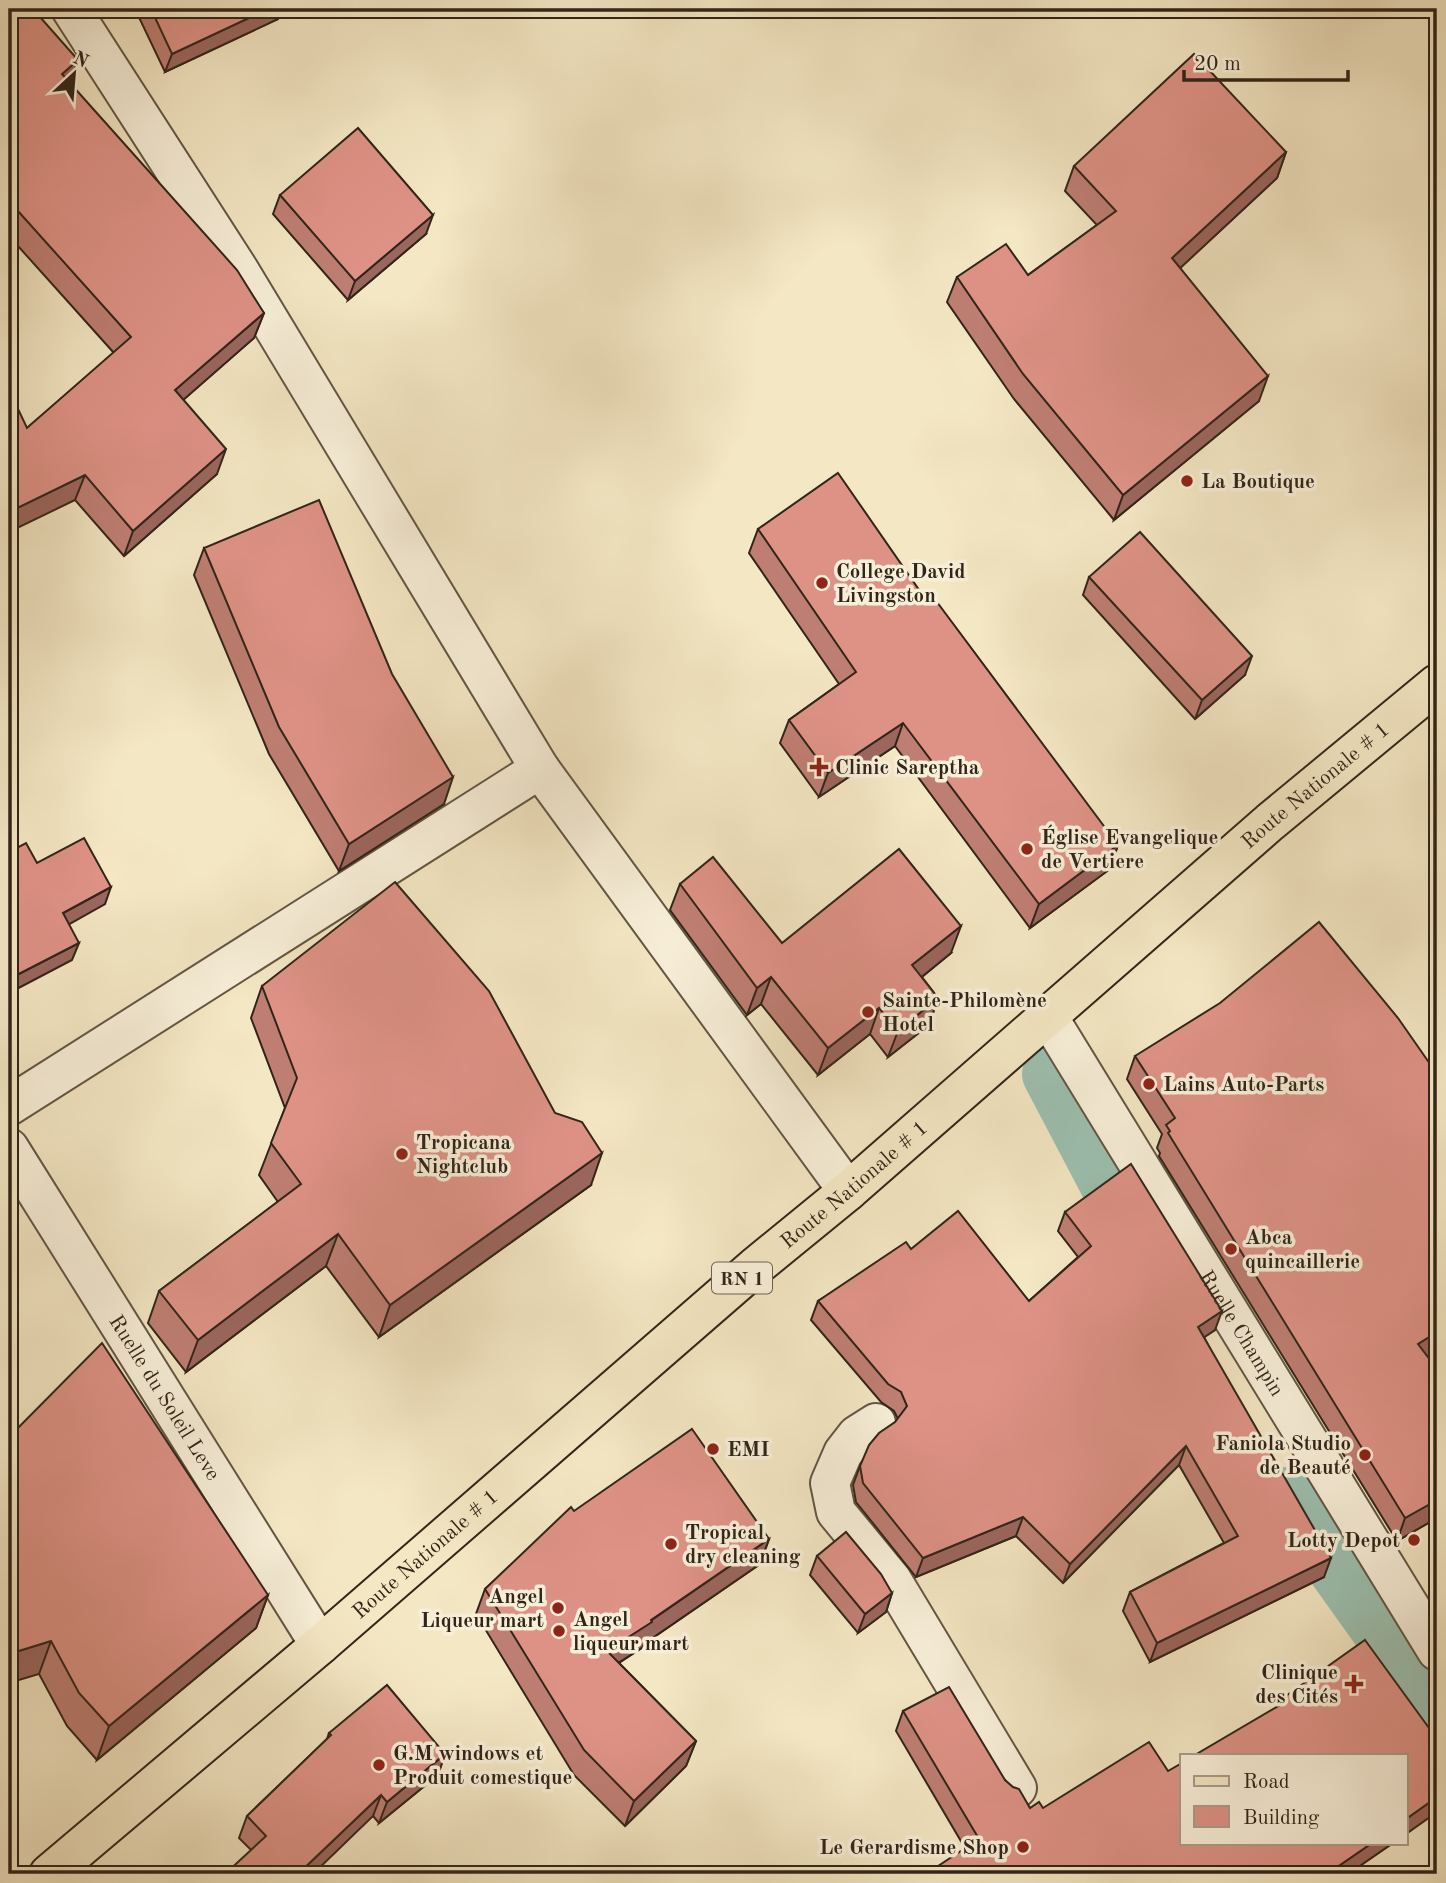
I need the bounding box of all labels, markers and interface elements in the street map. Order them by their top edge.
north arrow [38,38,108,108]
scale bar [1184,38,1348,82]
text: N [70,49,91,73]
text: 20 m [1194,54,1241,75]
place label: La Boutique [1201,472,1315,493]
marker: La Boutique [1179,473,1195,489]
place label: College David Livingston [836,562,966,607]
marker: College David Livingston [814,575,830,591]
street label: Route Nationale # 1 [1238,719,1394,854]
marker: Clinic Sareptha [809,757,829,777]
place label: Clinic Sareptha [835,758,980,779]
place label: Église Evangelique de Vertiere [1041,824,1218,873]
marker: Église Evangelique de Vertiere [1019,841,1035,857]
place label: Sainte-Philomène Hotel [882,991,1047,1036]
marker: Sainte-Philomène Hotel [860,1004,876,1020]
place label: Lains Auto-Parts [1163,1075,1324,1096]
marker: Lains Auto-Parts [1141,1076,1157,1092]
street label: Route Nationale # 1 [777,1118,932,1253]
place label: Tropicana Nightclub [416,1133,512,1178]
marker: Tropicana Nightclub [394,1146,410,1162]
place label: Abca quincaillerie [1245,1228,1360,1273]
marker: Abca quincaillerie [1223,1241,1239,1257]
road number: RN 1 [712,1262,772,1294]
street label: Ruelle Champin [1194,1267,1287,1400]
street label: Ruelle du Soleil Leve [104,1312,223,1484]
place label: Faniola Studio de Beauté [1215,1434,1351,1479]
place label: EMI [727,1440,769,1461]
marker: EMI [705,1441,721,1457]
marker: Faniola Studio de Beauté [1357,1447,1373,1463]
street label: Route Nationale # 1 [349,1486,503,1623]
place label: Tropical dry cleaning [685,1523,801,1568]
place label: Lotty Depot [1287,1531,1400,1552]
marker: Lotty Depot [1406,1532,1422,1548]
marker: Tropical dry cleaning [663,1536,679,1552]
place label: Angel Liqueur mart [420,1587,544,1632]
marker: Angel Liqueur mart [550,1600,566,1616]
place label: Angel liqueur mart [573,1610,689,1655]
marker: Angel liqueur mart [551,1623,567,1639]
place label: Clinique des Cités [1255,1663,1338,1708]
marker: Clinique des Cités [1344,1674,1364,1694]
place label: G.M windows et Produit comestique [393,1744,573,1789]
legend [1180,1754,1408,1844]
marker: G.M windows et Produit comestique [371,1757,387,1773]
text: Road [1243,1772,1290,1793]
text: Building [1243,1808,1320,1829]
place label: Le Gerardisme Shop [819,1838,1009,1859]
marker: Le Gerardisme Shop [1015,1839,1031,1855]

